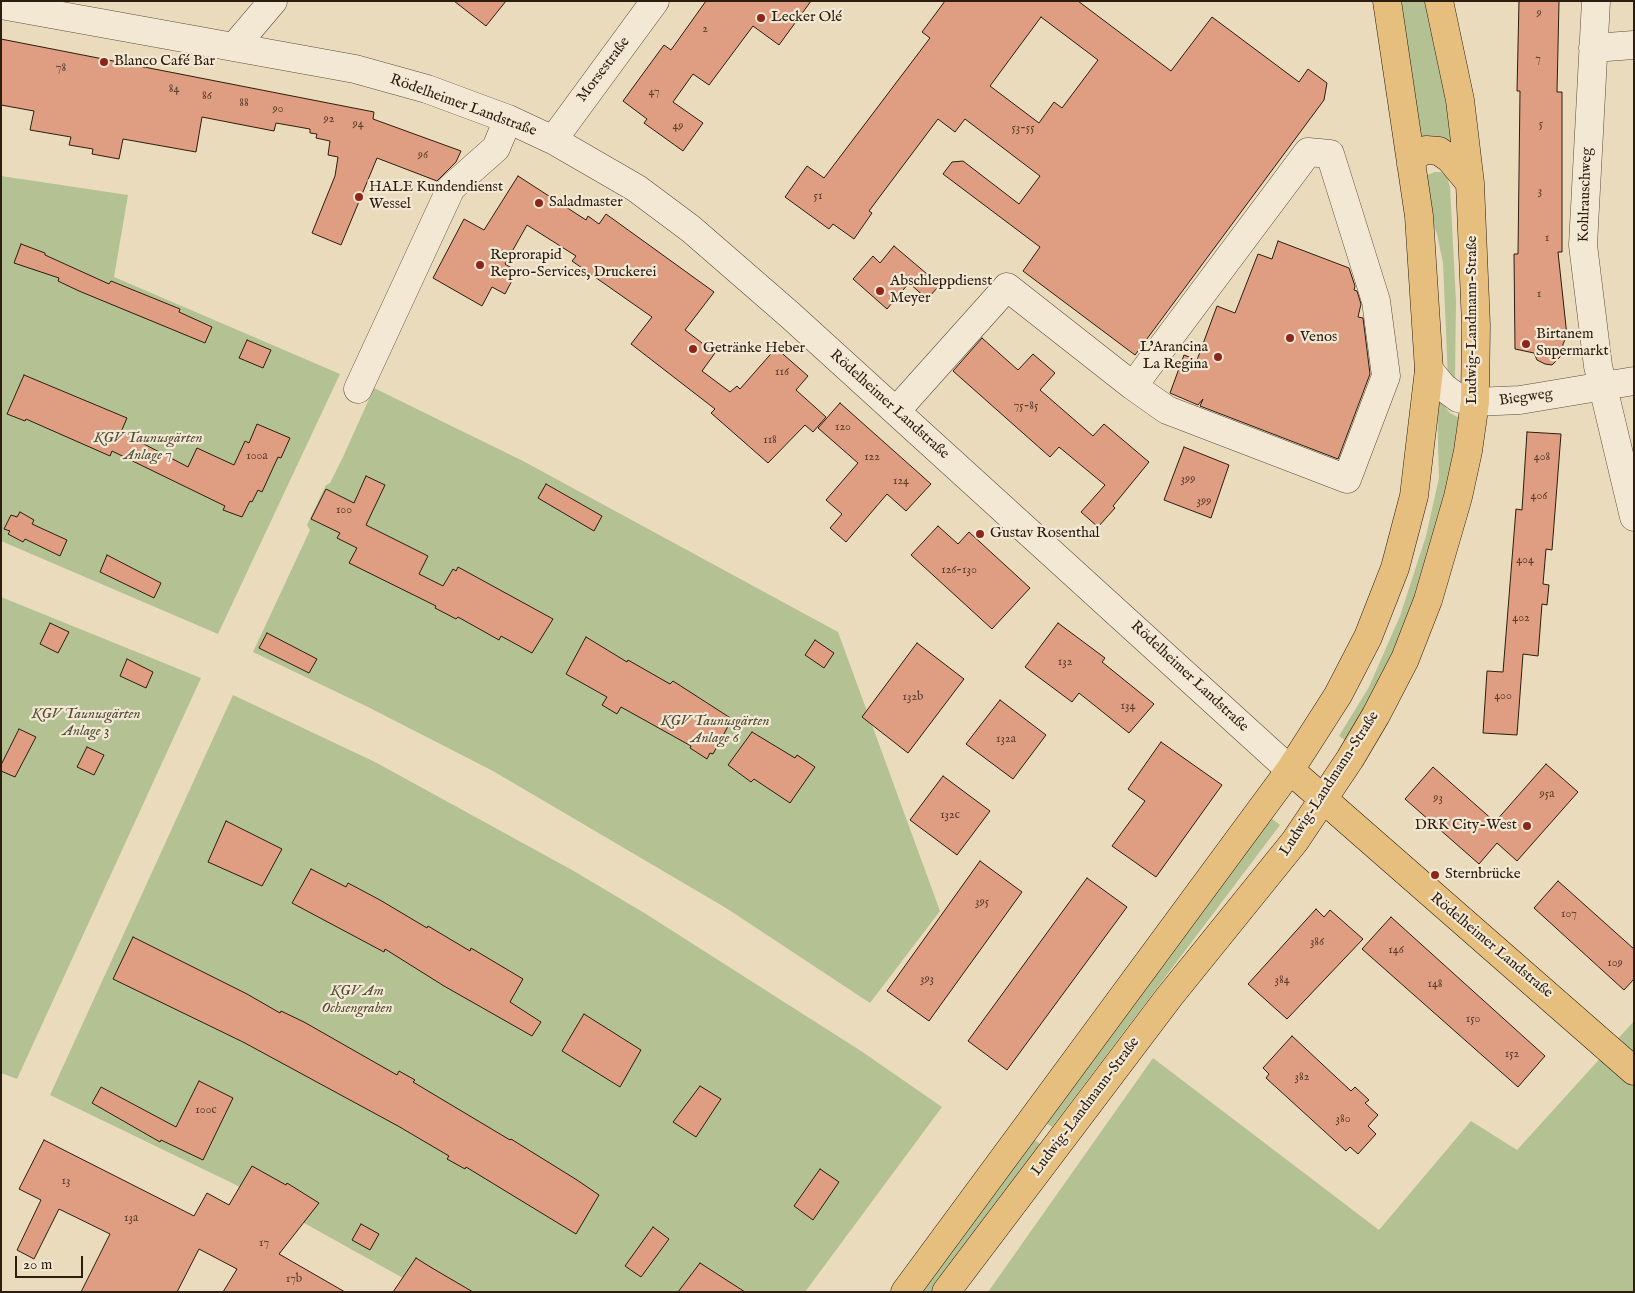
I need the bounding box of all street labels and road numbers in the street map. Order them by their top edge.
street label: Morsestraße [574,34,634,106]
street label: Rödelheimer Landstraße [387,71,539,141]
street label: Kohlrauschweg [1575,147,1597,243]
street label: Ludwig-Landmann-Straße [1464,236,1482,404]
street label: Rödelheimer Landstraße [826,347,952,463]
street label: Biegweg [1498,385,1554,411]
street label: Rödelheimer Landstraße [1126,618,1252,736]
street label: Ludwig-Landmann-Straße [1276,708,1384,860]
street label: Rödelheimer Landstraße [1426,889,1556,1003]
street label: Ludwig-Landmann-Straße [1028,1034,1144,1180]

